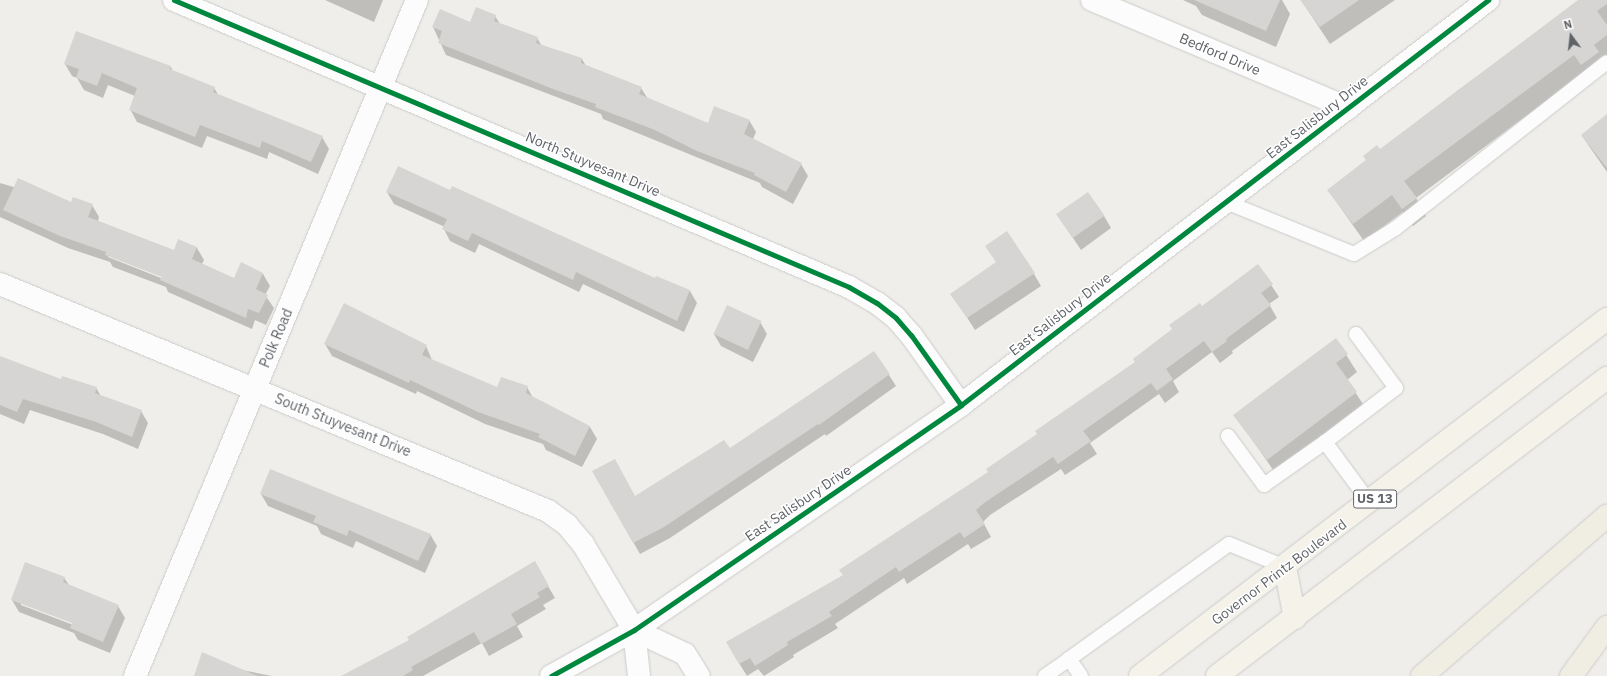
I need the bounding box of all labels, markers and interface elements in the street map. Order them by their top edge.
north arrow [1551,16,1591,56]
text: N [1562,17,1574,32]
street label: Bedford Drive [1177,29,1263,79]
street label: East Salisbury Drive [1263,72,1371,162]
street label: North Stuyvesant Drive [523,128,663,200]
street label: East Salisbury Drive [1006,269,1114,359]
street label: Polk Road [256,306,296,370]
street label: South Stuyvesant Drive [272,390,414,460]
street label: East Salisbury Drive [742,461,854,545]
road number: US 13 [1353,488,1397,510]
street label: Governor Printz Boulevard [1208,516,1350,628]

